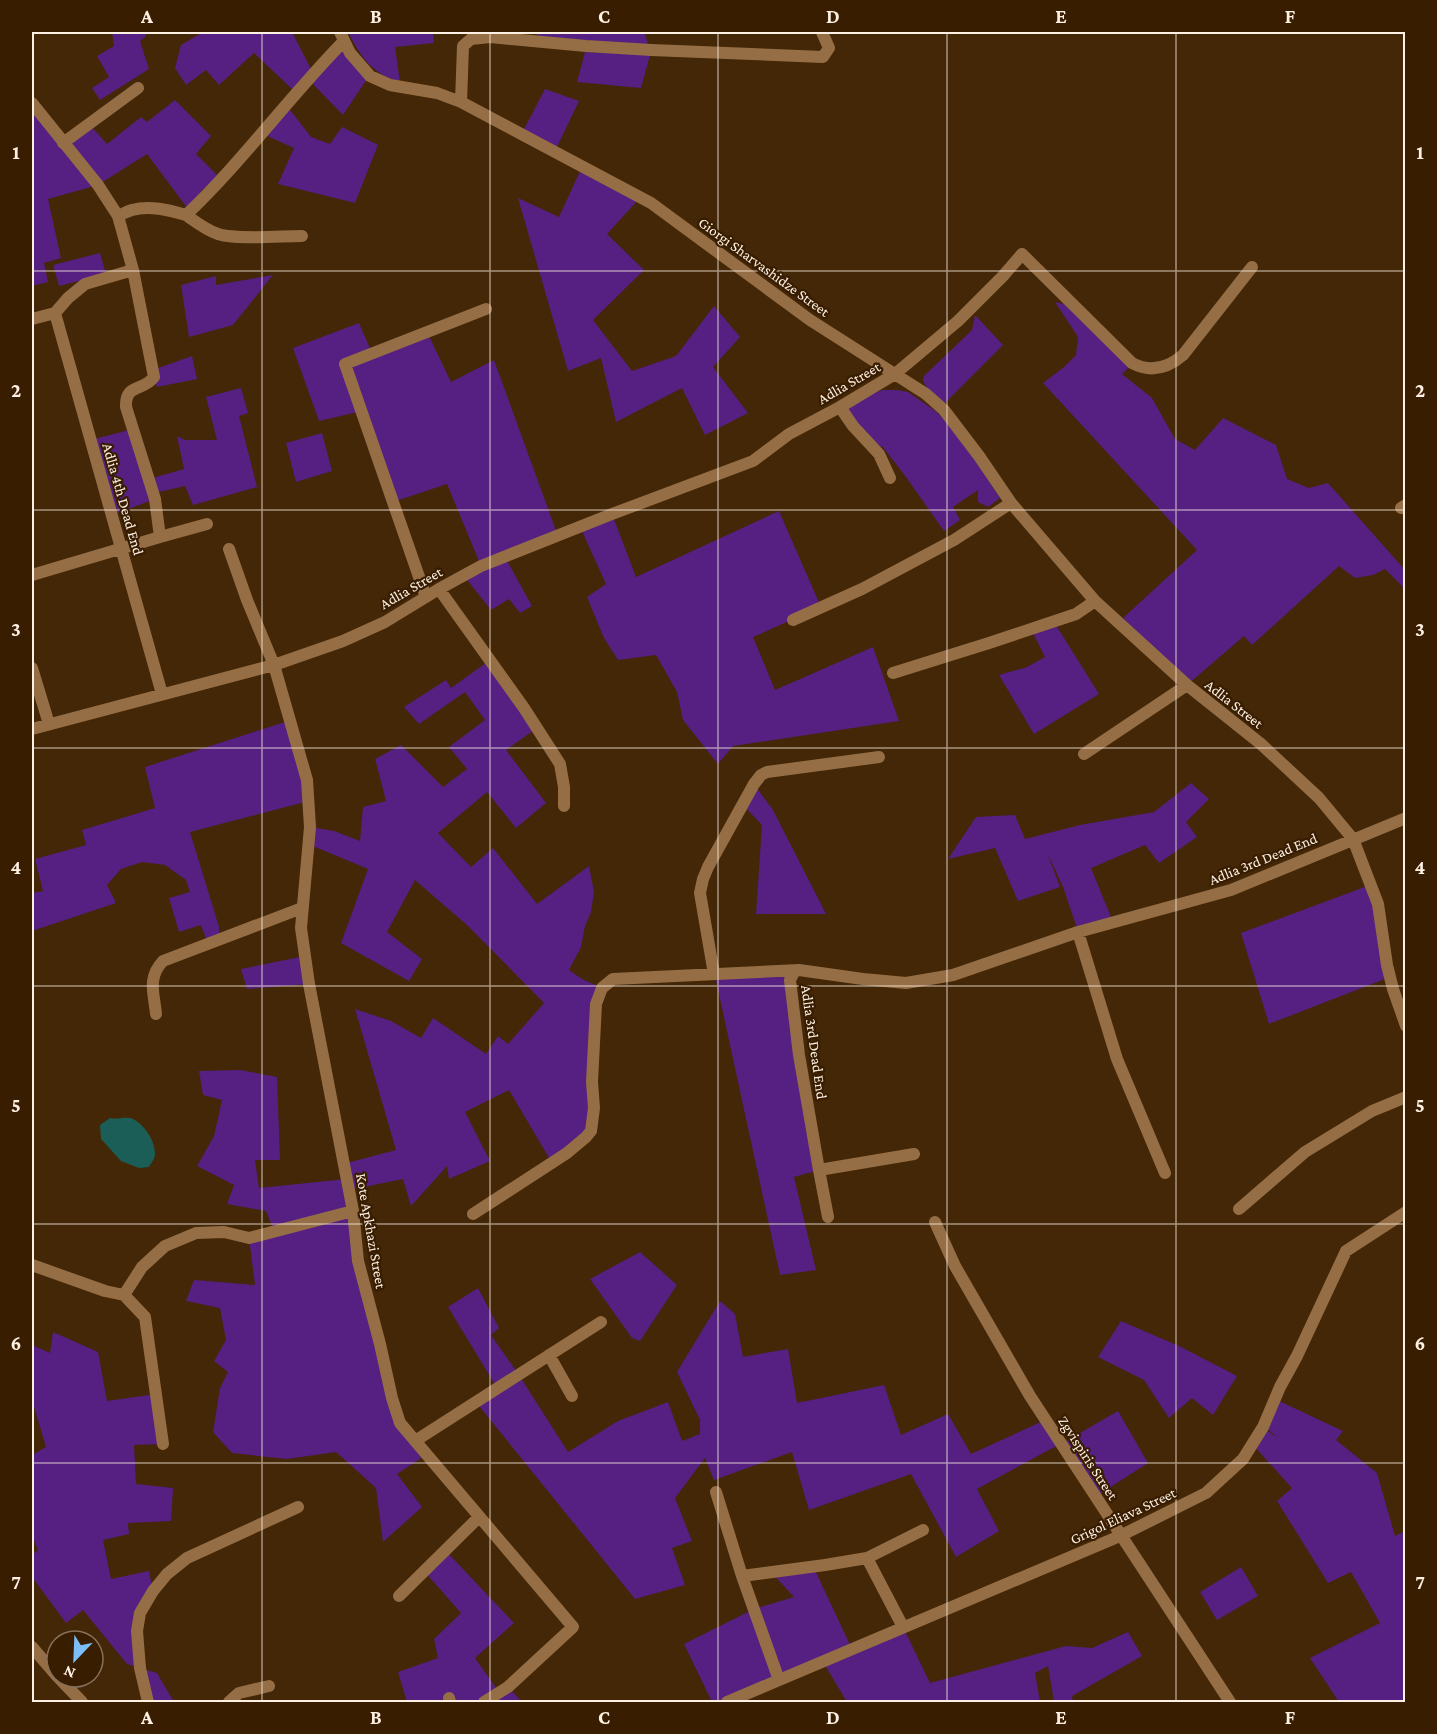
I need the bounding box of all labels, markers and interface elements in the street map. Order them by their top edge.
text: A [140,5,154,27]
text: B [370,5,382,27]
text: C [598,5,610,27]
text: D [826,5,840,27]
text: E [1055,5,1067,27]
text: F [1285,5,1296,27]
text: 1 [12,141,20,163]
text: 1 [1416,141,1424,163]
street label: Giorgi Sharvashidze Street [695,214,833,321]
street label: Adlia Street [815,358,884,407]
text: 2 [11,379,21,401]
text: 2 [1415,379,1425,401]
street label: Adlia 4th Dead End [99,441,147,557]
street label: Adlia Street [377,563,446,612]
text: 3 [11,618,21,640]
text: 3 [1415,618,1425,640]
street label: Adlia Street [1202,676,1267,732]
street label: Adlia 3rd Dead End [1207,830,1320,888]
text: 4 [11,856,22,878]
text: 4 [1415,856,1426,878]
street label: Adlia 3rd Dead End [798,984,830,1100]
text: 5 [11,1094,21,1116]
text: 5 [1415,1094,1425,1116]
street label: Kote Apkhazi Street [352,1172,389,1291]
text: 6 [11,1332,21,1354]
text: 6 [1415,1332,1425,1354]
street label: Zgvispiris Street [1054,1413,1122,1504]
street label: Grigol Eliava Street [1068,1484,1180,1548]
text: 7 [11,1571,21,1593]
text: 7 [1415,1571,1425,1593]
north arrow [45,1629,105,1689]
text: N [61,1662,78,1682]
text: A [140,1706,154,1728]
text: B [370,1706,382,1728]
text: C [598,1706,610,1728]
text: D [826,1706,840,1728]
text: E [1055,1706,1067,1728]
text: F [1285,1706,1296,1728]

